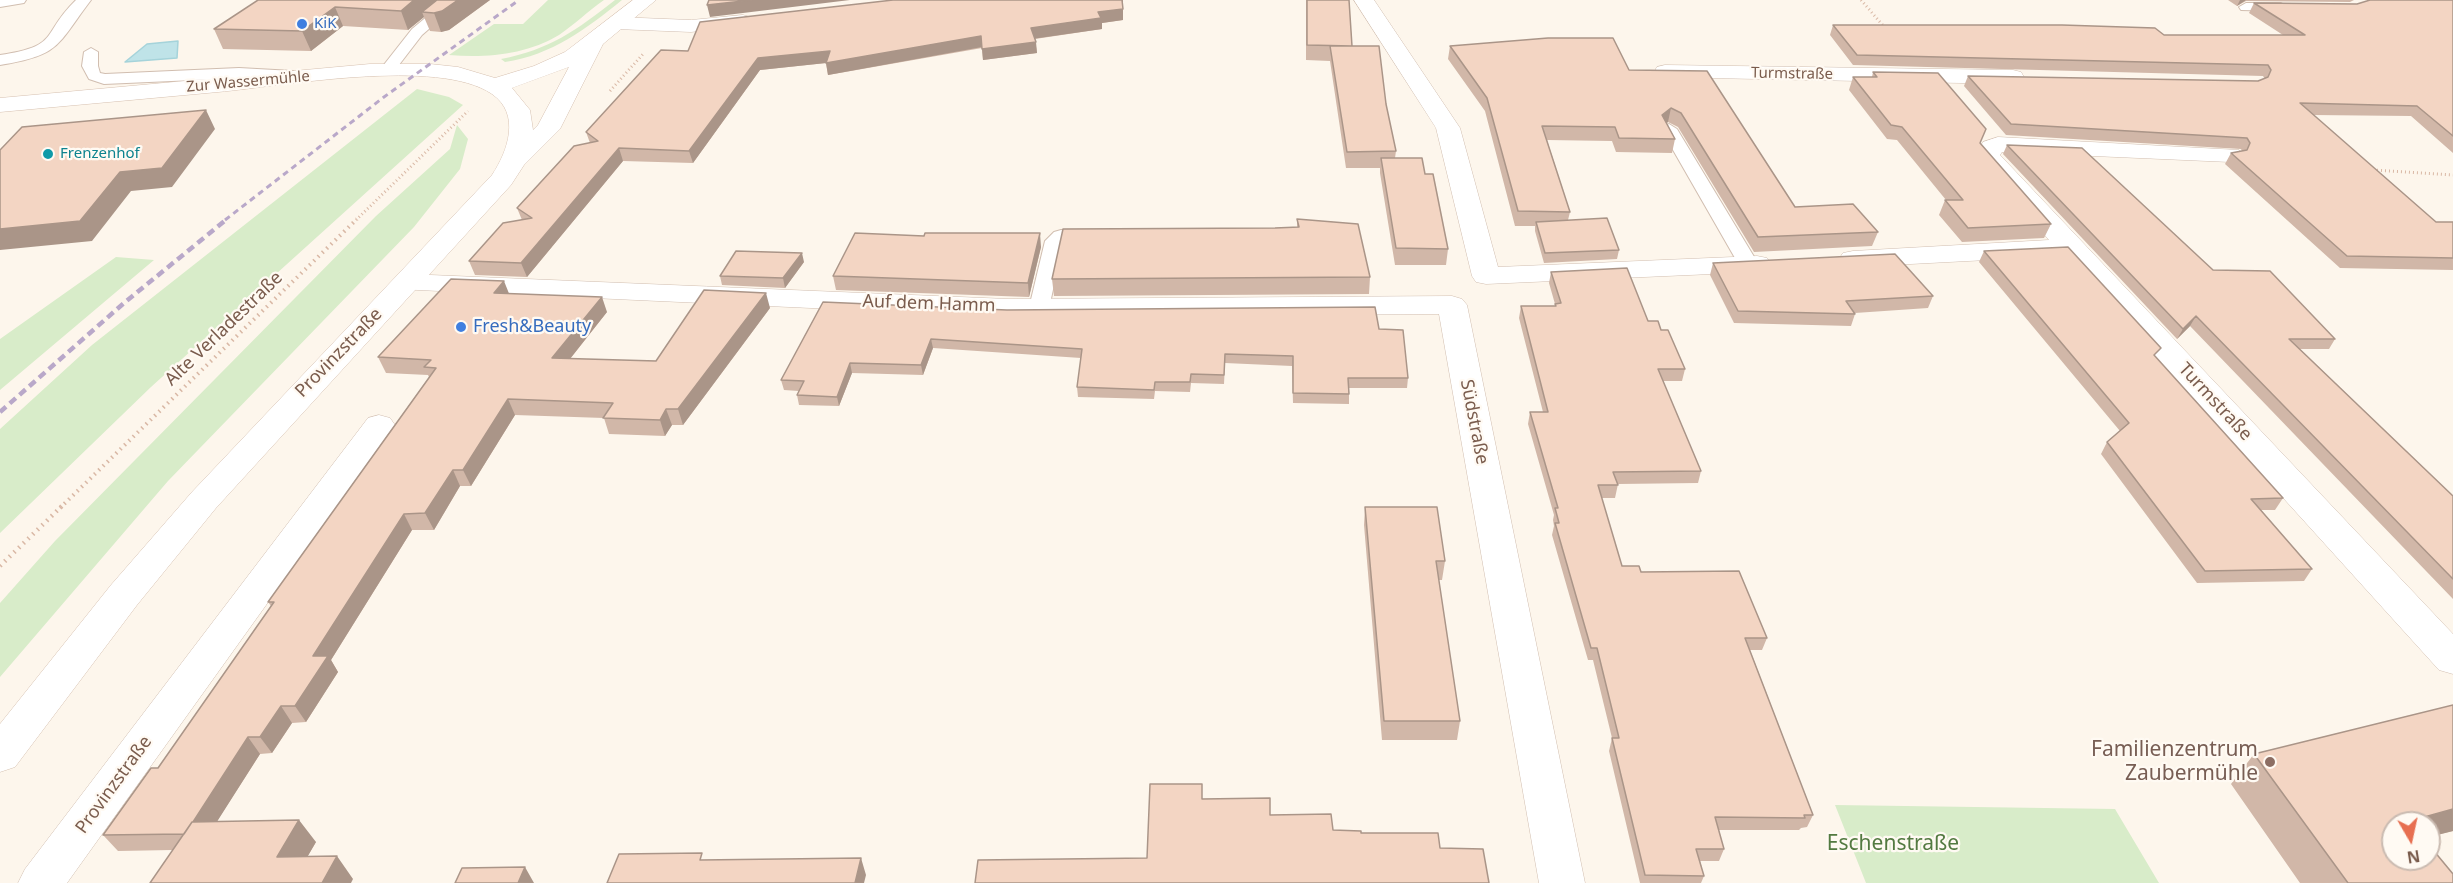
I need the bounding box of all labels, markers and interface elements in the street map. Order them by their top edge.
place label: KiK [314,15,336,33]
marker: KiK [295,17,309,31]
street label: Turmstraße [1751,64,1833,84]
street label: Zur Wassermühle [185,68,311,96]
place label: Frenzenhof [60,145,140,163]
marker: Frenzenhof [41,147,55,161]
street label: Alte Verladestraße [161,267,287,391]
street label: Auf dem Hamm [862,291,996,317]
street label: Provinzstraße [291,304,387,402]
place label: Fresh&Beauty [473,316,591,338]
marker: Fresh&Beauty [454,320,468,334]
street label: Turmstraße [2174,359,2256,445]
street label: Südstraße [1455,378,1493,466]
street label: Provinzstraße [71,732,157,838]
place label: Familienzentrum Zaubermühle [2091,737,2258,787]
marker: Familienzentrum Zaubermühle [2263,755,2277,769]
north arrow [2381,811,2441,871]
park label: Eschenstraße [1827,831,1959,857]
text: N [2405,845,2422,869]

